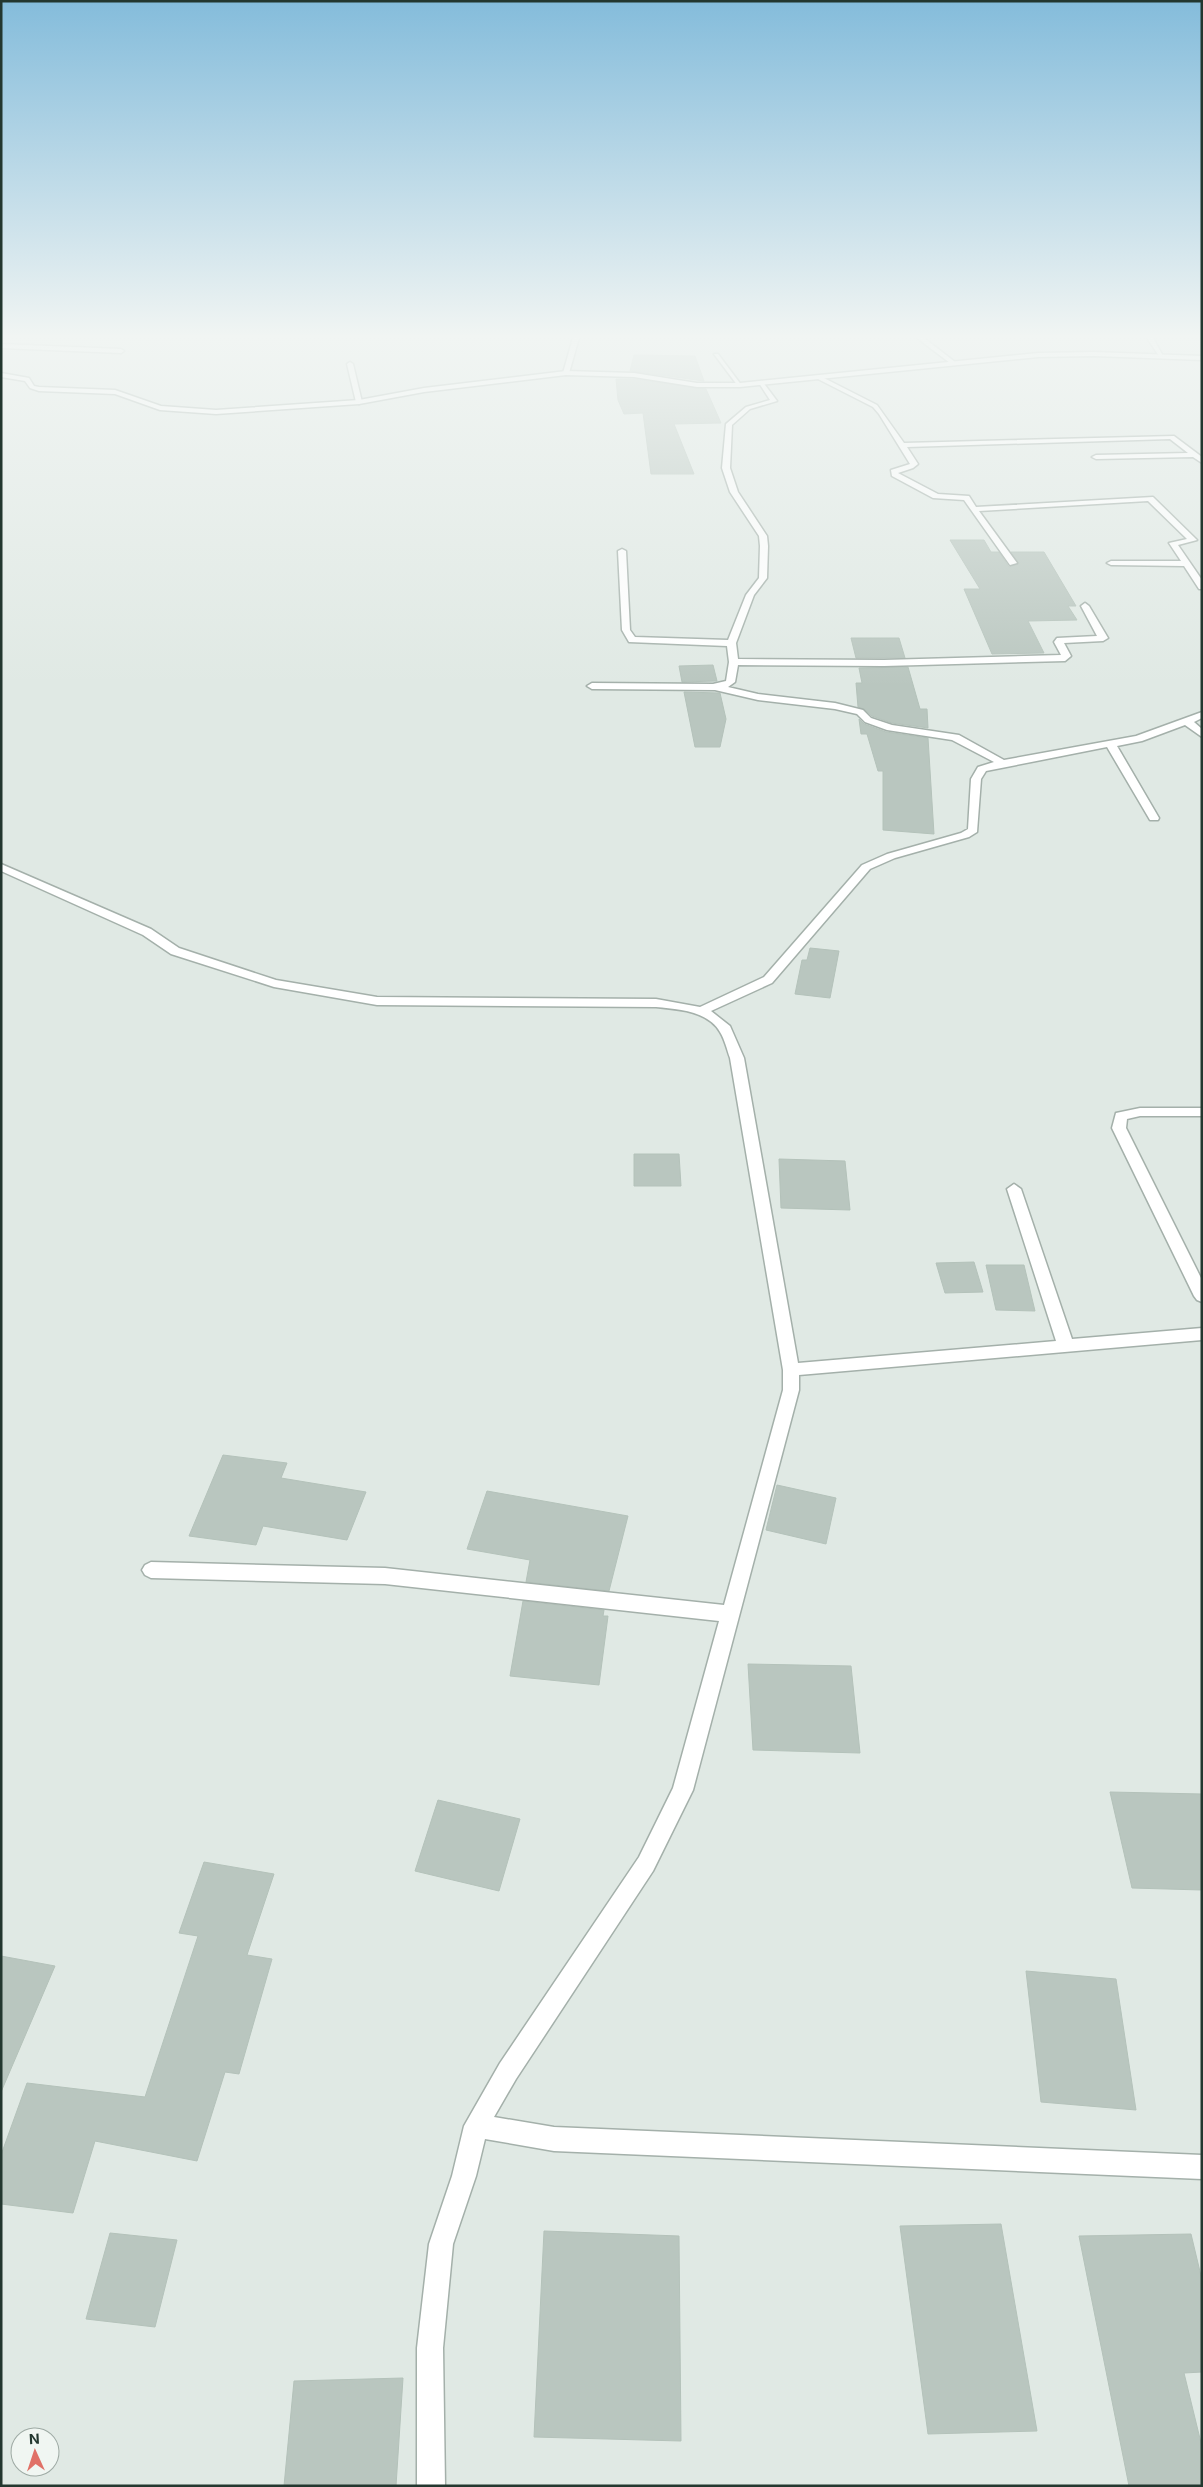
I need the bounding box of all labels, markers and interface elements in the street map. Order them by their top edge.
north arrow [10,2427,60,2477]
text: N [29,2430,40,2447]

